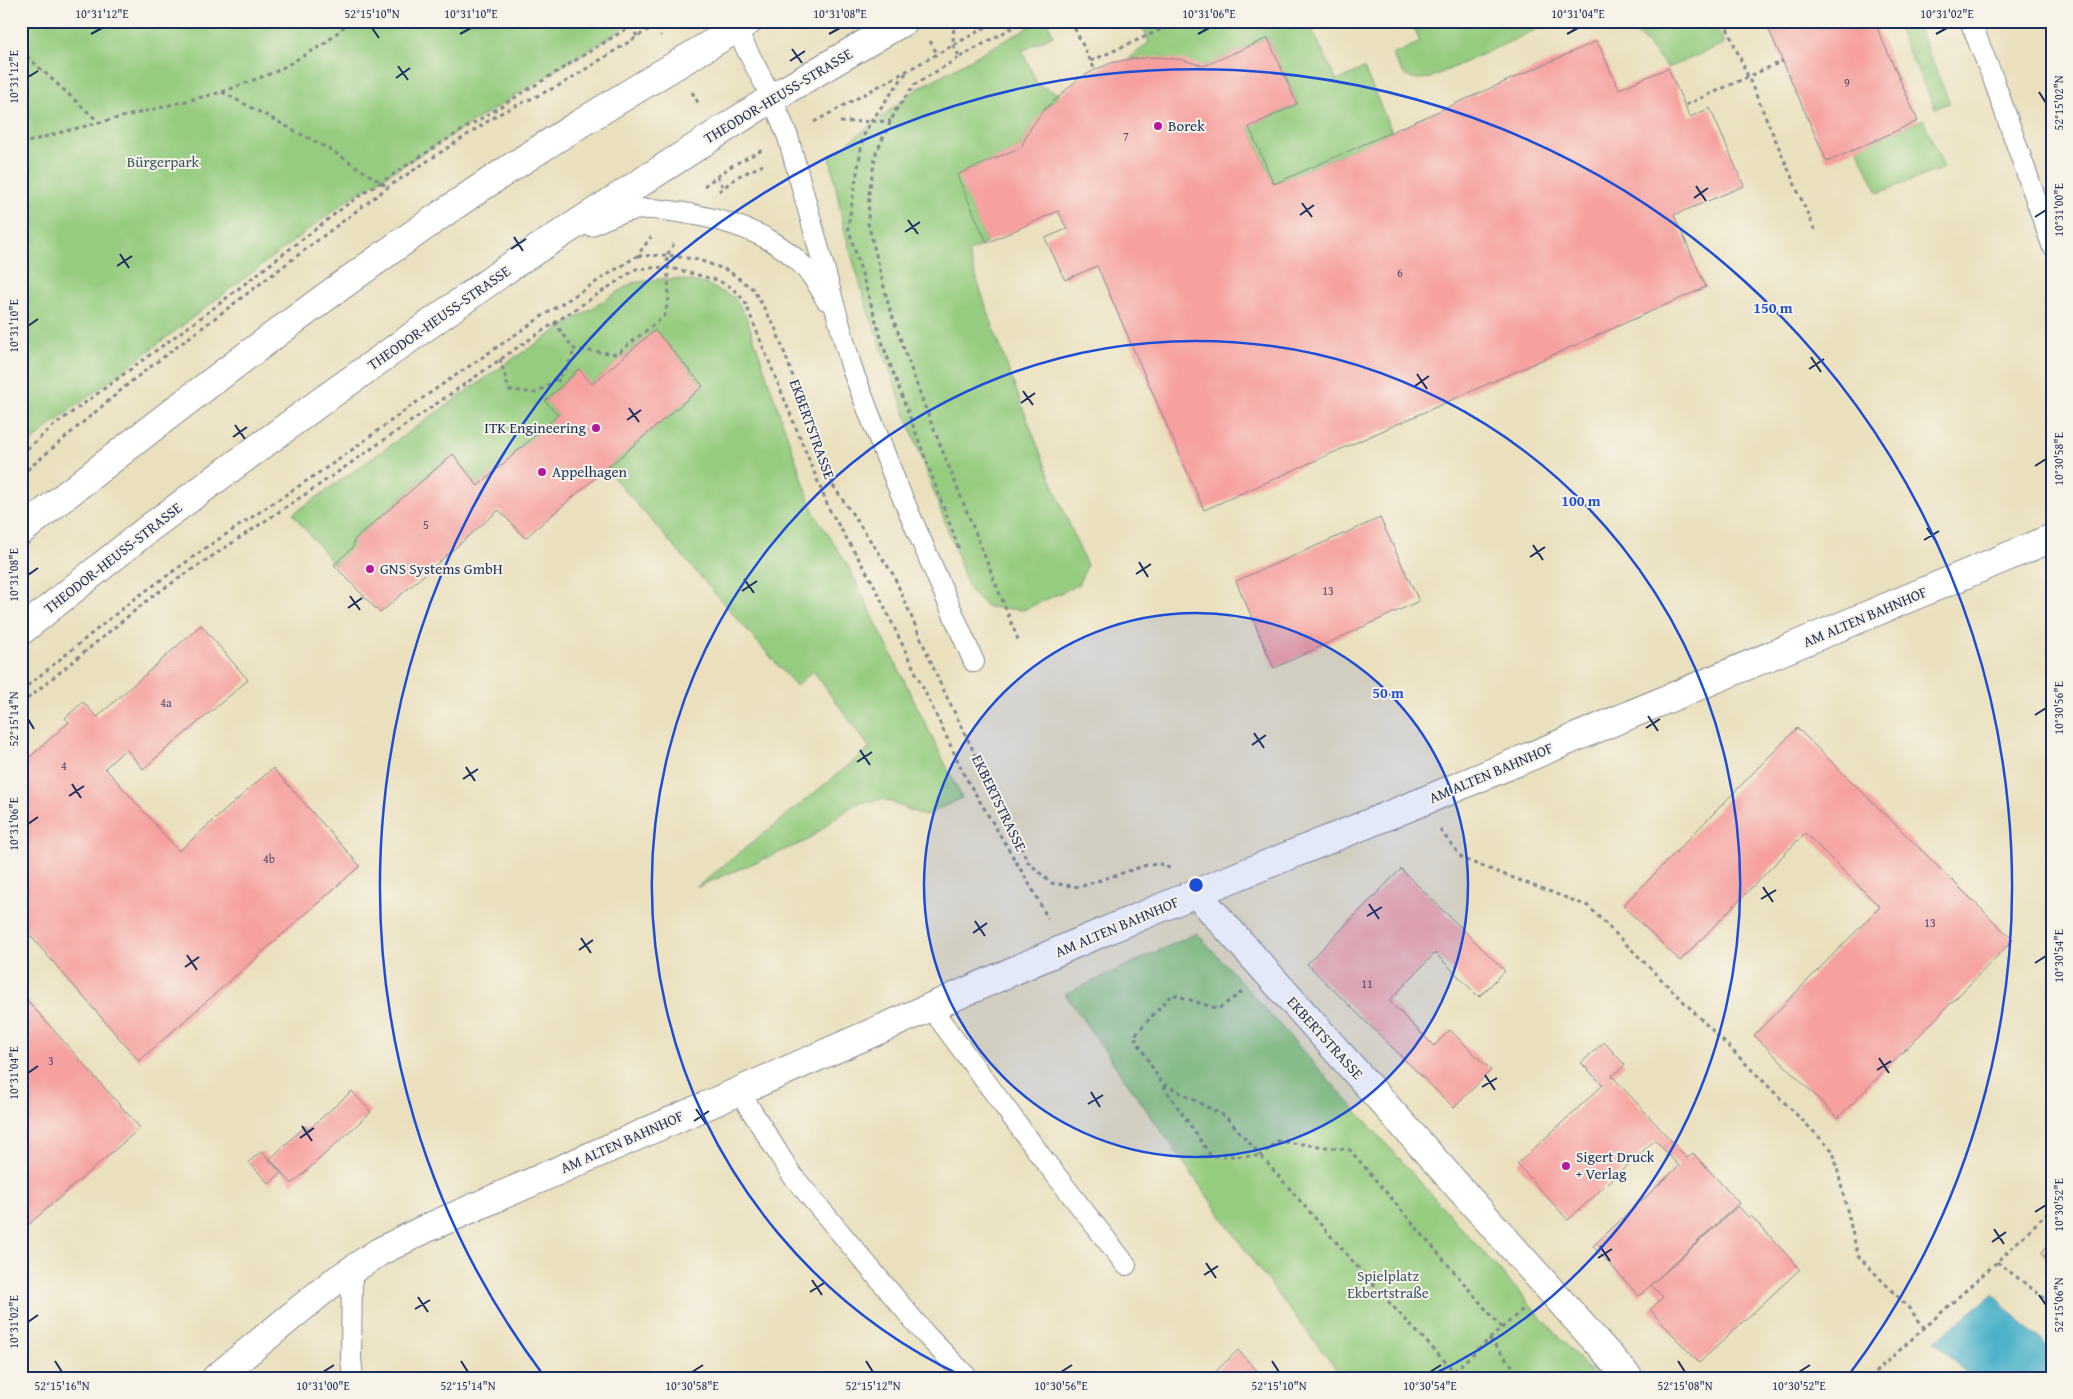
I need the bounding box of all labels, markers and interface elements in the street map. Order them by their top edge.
text: 10°31'12"E [75,5,129,22]
text: 52°15'10"N [344,5,400,22]
text: 10°31'10"E [444,5,498,22]
text: 10°31'08"E [813,5,867,22]
text: 10°31'06"E [1182,5,1236,22]
text: 10°31'04"E [1551,5,1605,22]
text: 10°31'02"E [1920,5,1974,22]
street label: THEODOR-HEUSS-STRASSE [699,43,856,148]
text: 10°31'12"E [5,50,22,104]
house number: 9 [1844,74,1850,91]
text: 52°15'02"N [2050,75,2067,131]
place label: Borek [1168,115,1205,136]
marker: Borek [1152,120,1164,132]
house number: 7 [1123,128,1129,145]
park label: Bürgerpark [127,151,200,172]
text: 10°31'00"E [2050,183,2067,237]
street label: THEODOR-HEUSS-STRASSE [363,260,515,375]
house number: 6 [1397,264,1403,281]
text: 150 m [1753,297,1793,318]
text: 10°31'10"E [5,299,22,353]
street label: EKBERTSTRASSE [785,376,840,482]
place label: ITK Engineering [484,417,587,438]
marker: ITK Engineering [590,422,602,434]
text: 10°30'58"E [2050,432,2067,486]
place label: Appelhagen [552,461,628,482]
marker: Appelhagen [536,466,548,478]
text: 100 m [1561,490,1601,511]
street label: THEODOR-HEUSS-STRASSE [39,497,186,618]
house number: 5 [423,516,429,533]
text: 10°31'08"E [5,548,22,602]
place label: GNS Systems GmbH [380,558,503,579]
marker: GNS Systems GmbH [364,563,376,575]
street label: AM ALTEN BAHNHOF [1799,581,1930,652]
house number: 13 [1322,582,1334,599]
text: 10°30'56"E [2050,681,2067,735]
text: 50 m [1372,682,1404,703]
text: 52°15'14"N [5,691,22,747]
house number: 4a [160,694,172,711]
street label: AM ALTEN BAHNHOF [1425,737,1556,808]
street label: EKBERTSTRASSE [967,751,1032,855]
house number: 4 [61,757,67,774]
text: 10°31'06"E [5,797,22,851]
house number: 4b [263,850,275,867]
centre of rings [1187,876,1205,894]
street label: AM ALTEN BAHNHOF [1051,891,1182,962]
house number: 13 [1924,914,1936,931]
text: 10°30'54"E [2050,929,2067,983]
house number: 11 [1361,975,1373,992]
street label: EKBERTSTRASSE [1282,992,1369,1084]
text: 10°31'04"E [5,1046,22,1100]
house number: 3 [48,1052,54,1069]
street label: AM ALTEN BAHNHOF [557,1105,687,1178]
place label: Sigert Druck + Verlag [1576,1146,1655,1184]
marker: Sigert Druck + Verlag [1560,1160,1572,1172]
text: 10°30'52"E [2050,1178,2067,1232]
park label: Spielplatz Ekbertstraße [1347,1265,1429,1303]
text: 52°15'06"N [2050,1277,2067,1333]
text: 10°31'02"E [5,1295,22,1349]
text: 52°15'16"N [34,1377,90,1394]
text: 10°31'00"E [296,1377,350,1394]
text: 52°15'14"N [440,1377,496,1394]
text: 10°30'58"E [665,1377,719,1394]
text: 52°15'12"N [845,1377,901,1394]
text: 10°30'56"E [1034,1377,1088,1394]
text: 52°15'10"N [1251,1377,1307,1394]
text: 10°30'54"E [1403,1377,1457,1394]
text: 52°15'08"N [1657,1377,1713,1394]
text: 10°30'52"E [1772,1377,1826,1394]

